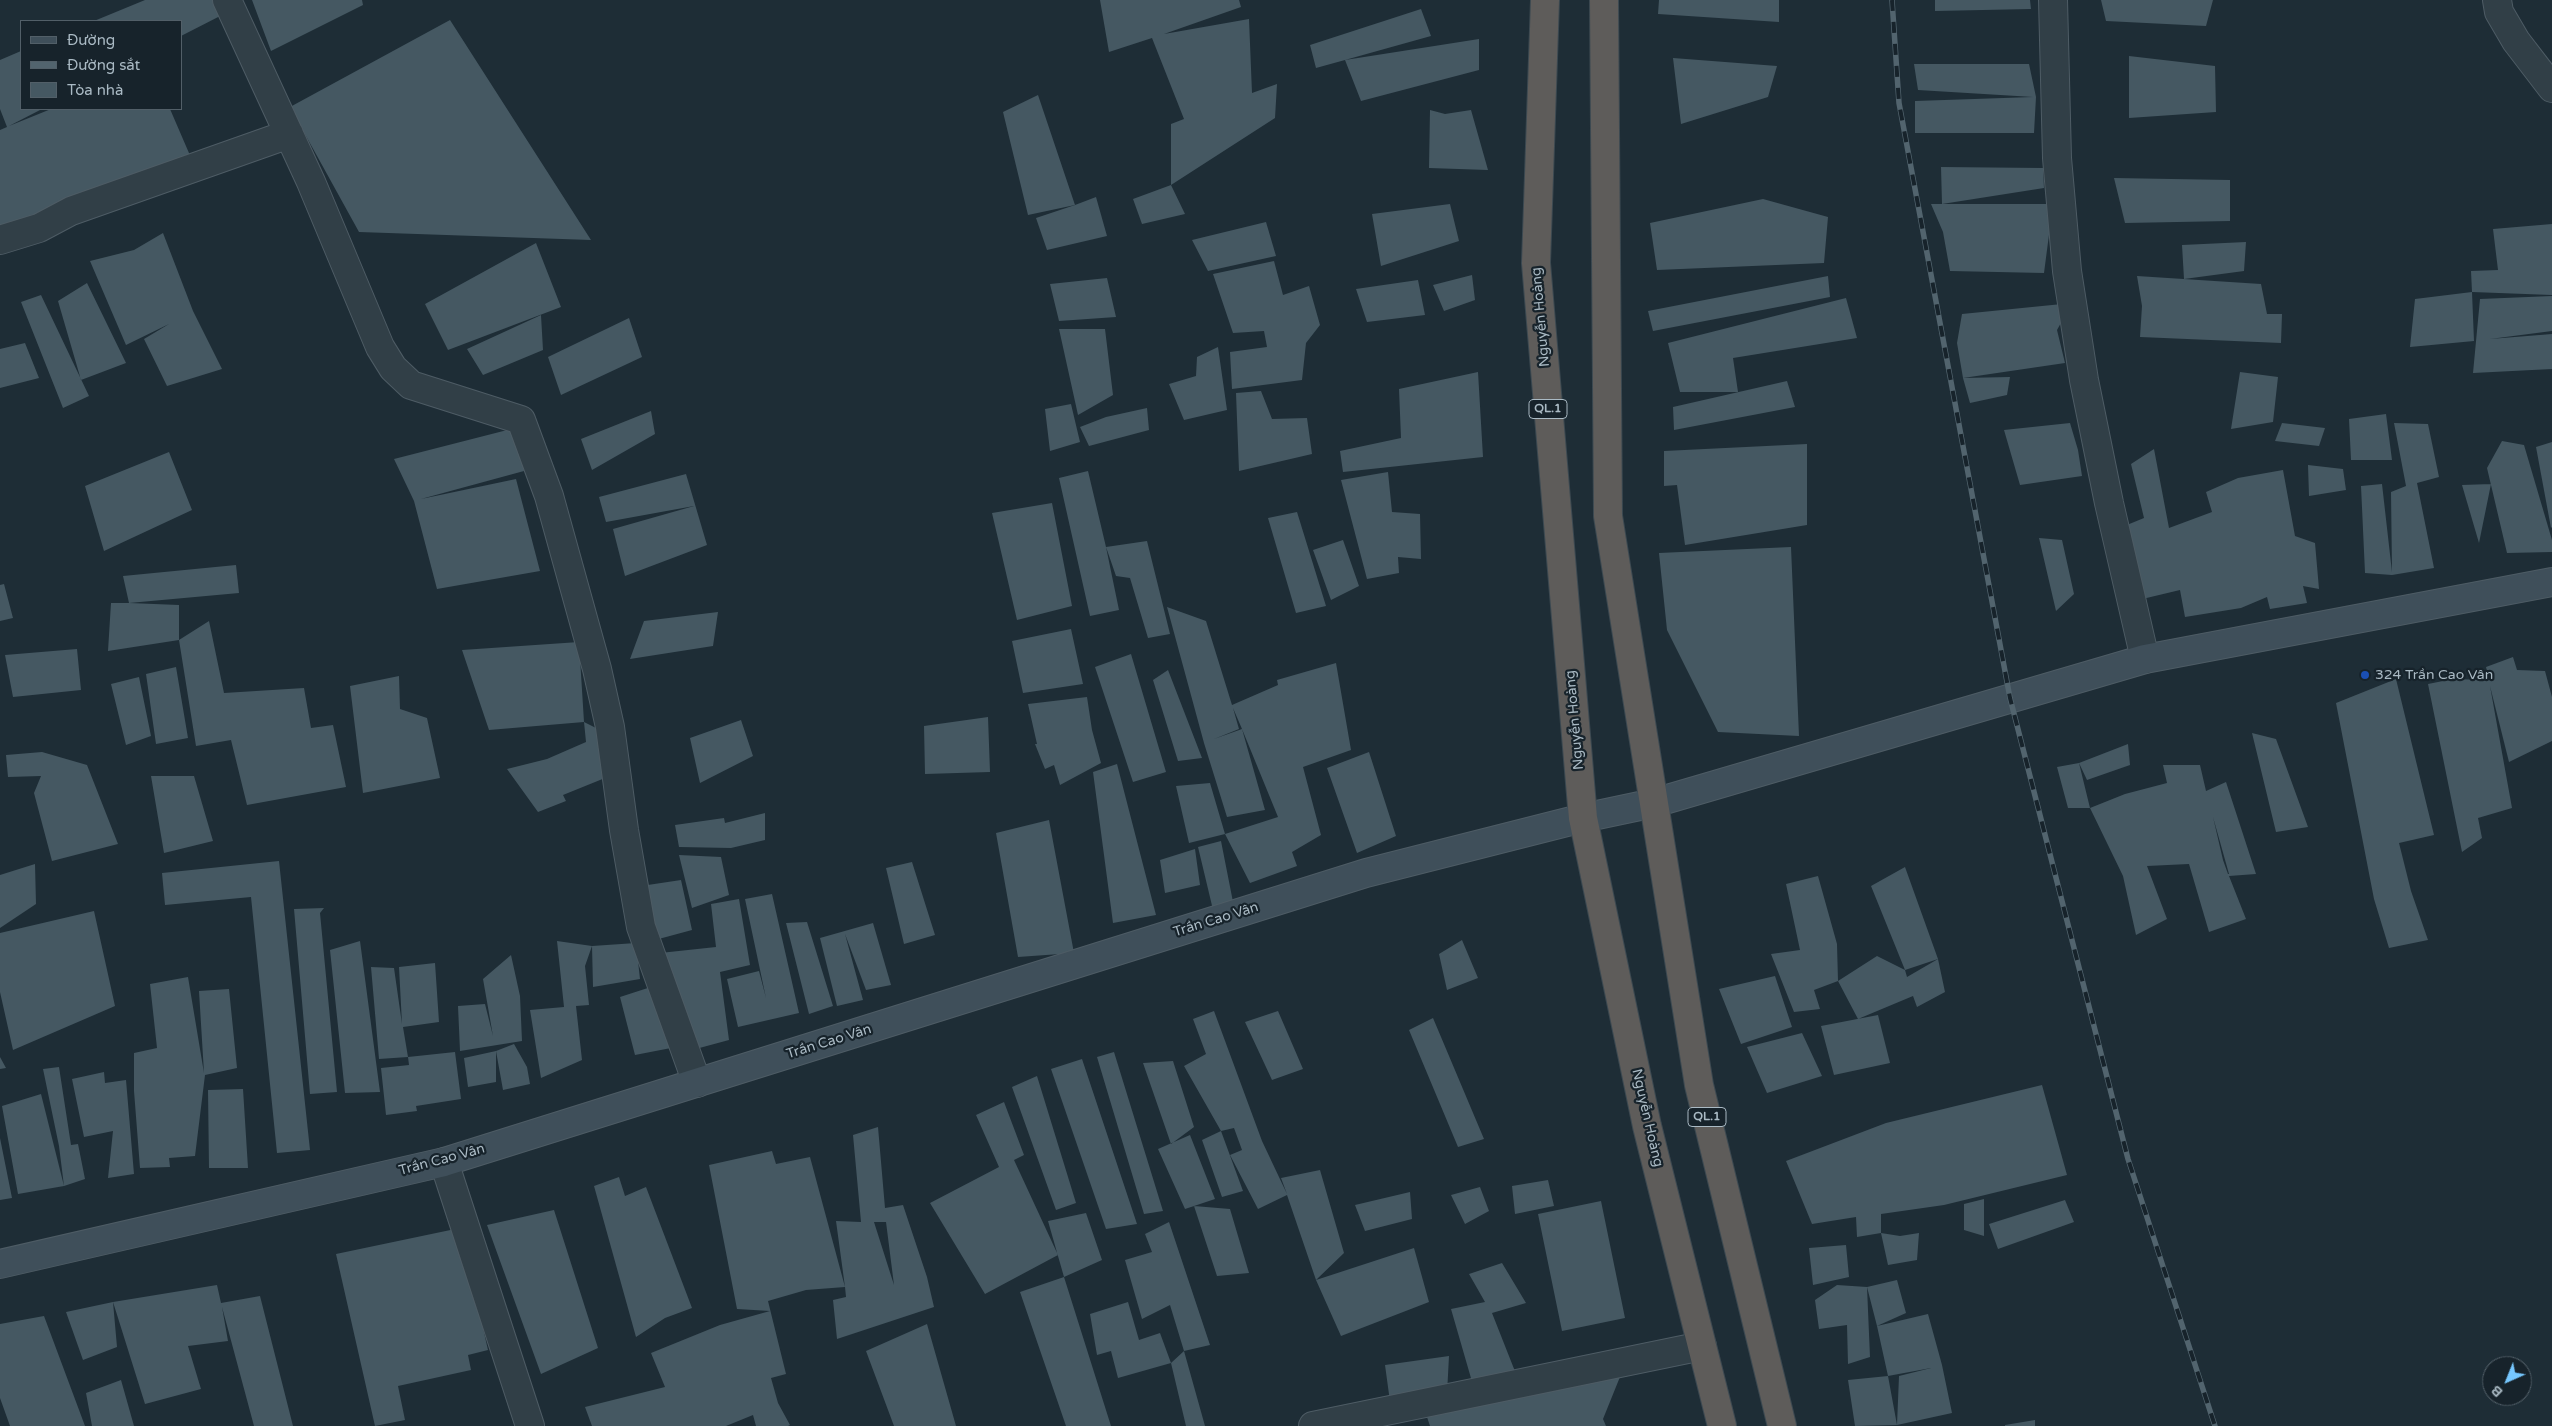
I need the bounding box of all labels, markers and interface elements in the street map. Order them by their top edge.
legend [20,20,182,110]
text: Đường [67,31,115,49]
text: Đường sắt [67,56,140,74]
text: Tòa nhà [67,81,123,99]
street label: Nguyễn Hoàng [1528,266,1554,368]
road number: QL.1 [1529,399,1567,418]
place label: 324 Trần Cao Vân [2375,667,2493,683]
street label: Nguyễn Hoàng [1562,669,1588,771]
marker: 324 Trần Cao Vân [2359,669,2371,681]
street label: Trần Cao Vân [1171,899,1261,941]
street label: Trần Cao Vân [784,1021,874,1063]
street label: Nguyễn Hoàng [1628,1067,1666,1169]
road number: QL.1 [1688,1108,1726,1126]
street label: Trần Cao Vân [397,1140,487,1180]
north arrow [2482,1356,2532,1406]
text: B [2488,1382,2506,1401]

